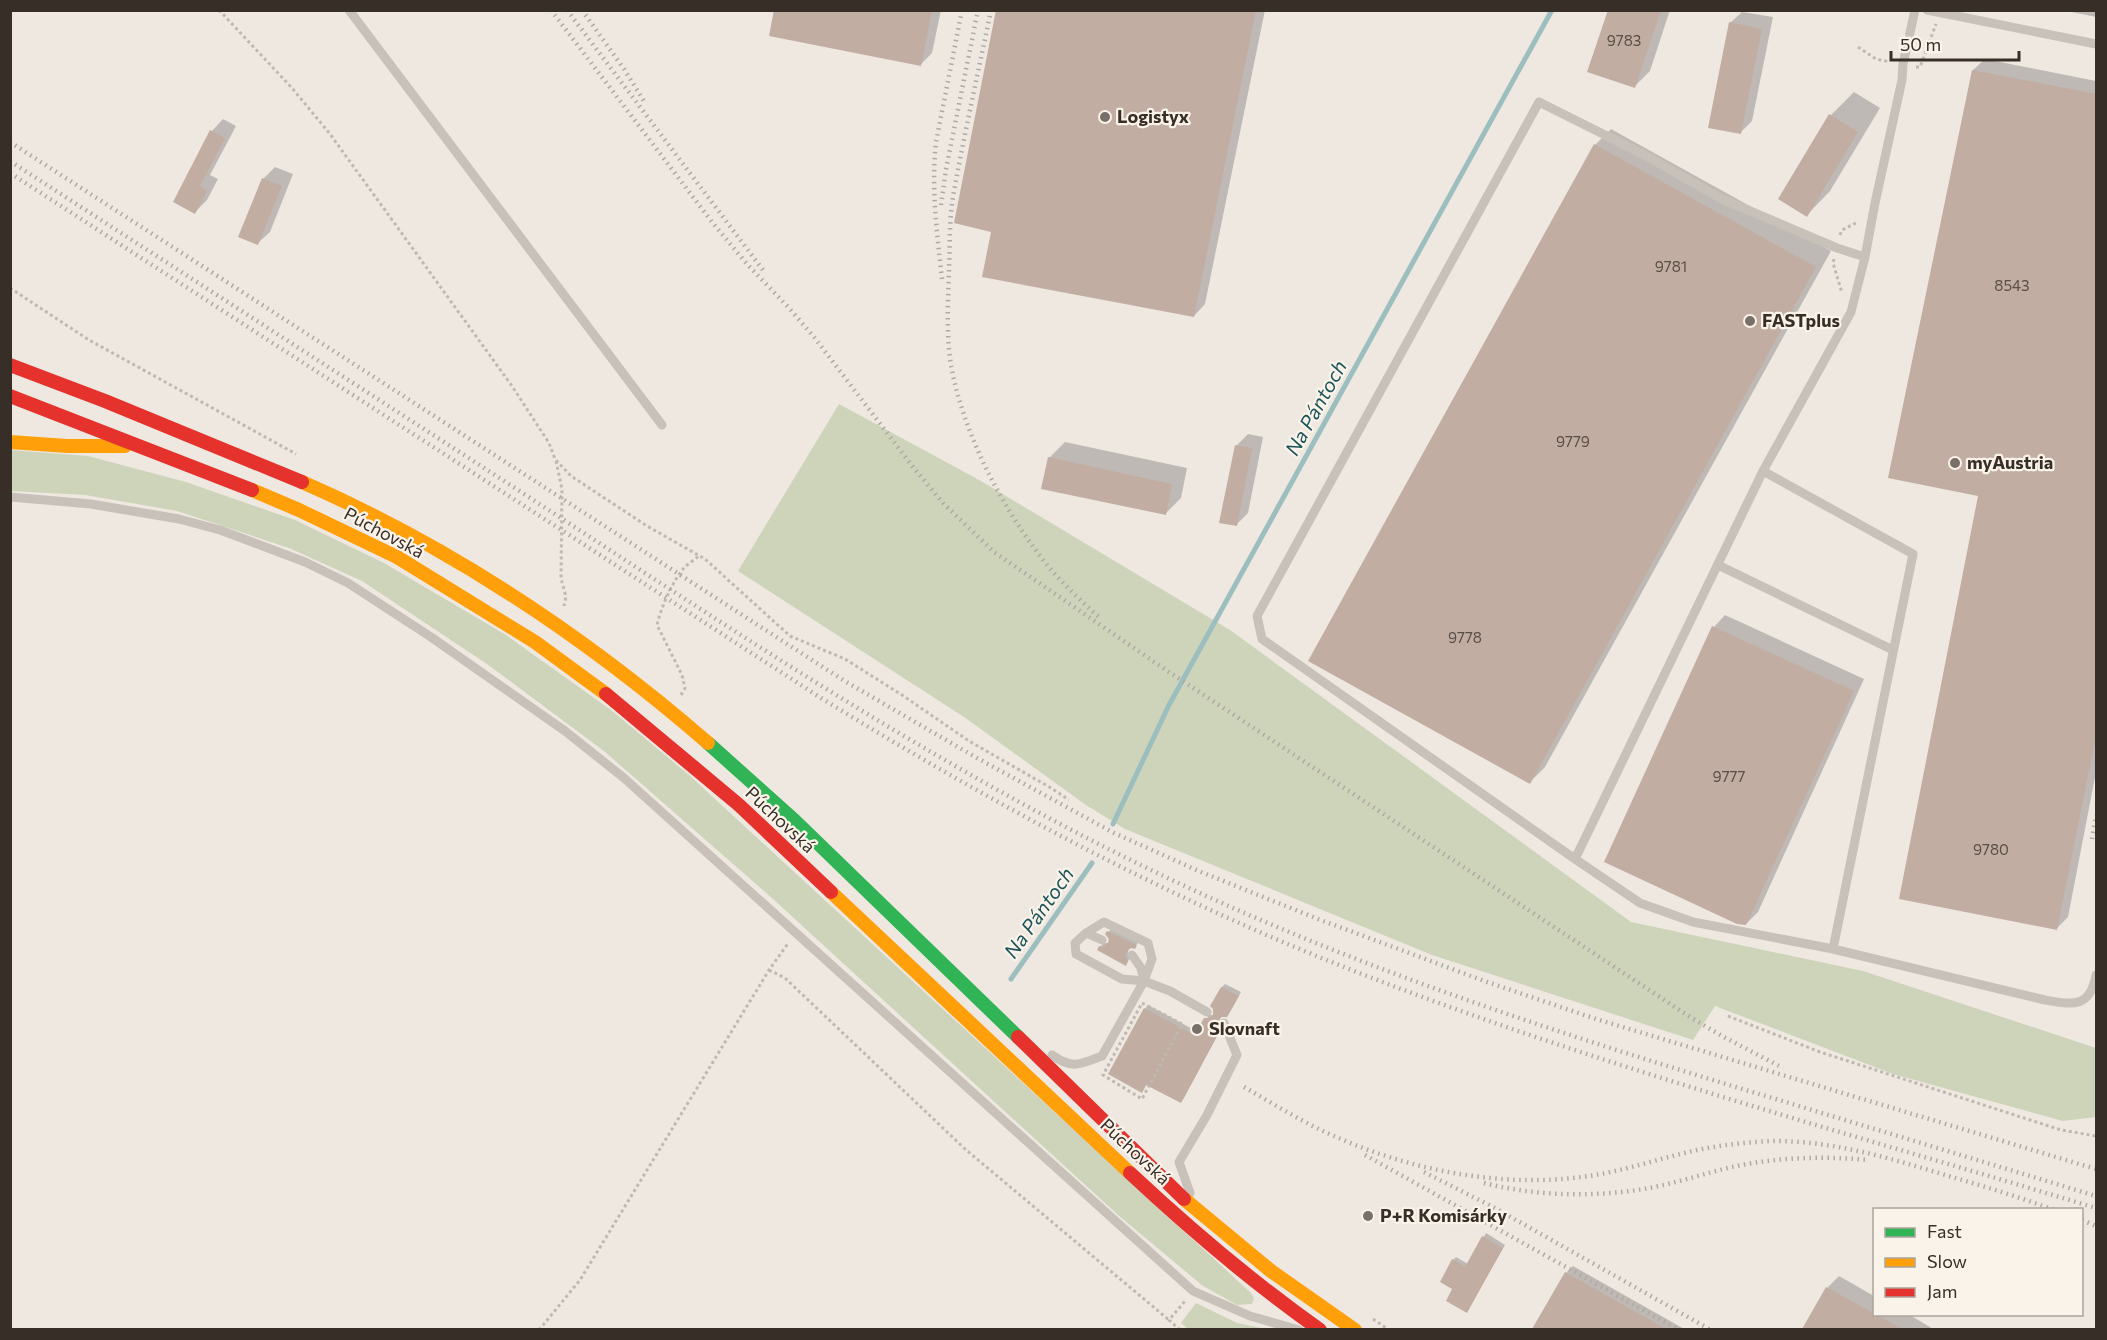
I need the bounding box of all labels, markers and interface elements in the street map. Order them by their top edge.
scale bar [1891,24,2018,62]
house number: 9783 [1607,31,1641,49]
text: 50 m [1900,33,1941,55]
place label: Logistyx [1117,105,1189,127]
marker: Logistyx [1098,110,1112,124]
house number: 9781 [1655,257,1687,275]
house number: 8543 [1994,276,2030,294]
place label: FASTplus [1762,309,1840,331]
marker: FASTplus [1743,314,1757,328]
water label: Na Pántoch [1279,356,1351,459]
house number: 9779 [1556,432,1590,450]
place label: myAustria [1967,451,2053,473]
marker: myAustria [1948,456,1962,470]
street label: Púchovská [341,502,428,562]
house number: 9778 [1448,628,1482,646]
house number: 9777 [1713,767,1745,785]
street label: Púchovská [741,781,820,857]
house number: 9780 [1973,840,2009,858]
water label: Na Pántoch [998,862,1078,962]
place label: Slovnaft [1209,1017,1280,1039]
marker: Slovnaft [1190,1022,1204,1036]
street label: Púchovská [1096,1113,1175,1189]
place label: P+R Komisárky [1380,1204,1507,1226]
legend [1873,1208,2083,1316]
marker: P+R Komisárky [1361,1209,1375,1223]
text: Fast [1927,1220,1962,1242]
text: Slow [1927,1250,1967,1272]
text: Jam [1927,1280,1957,1302]

